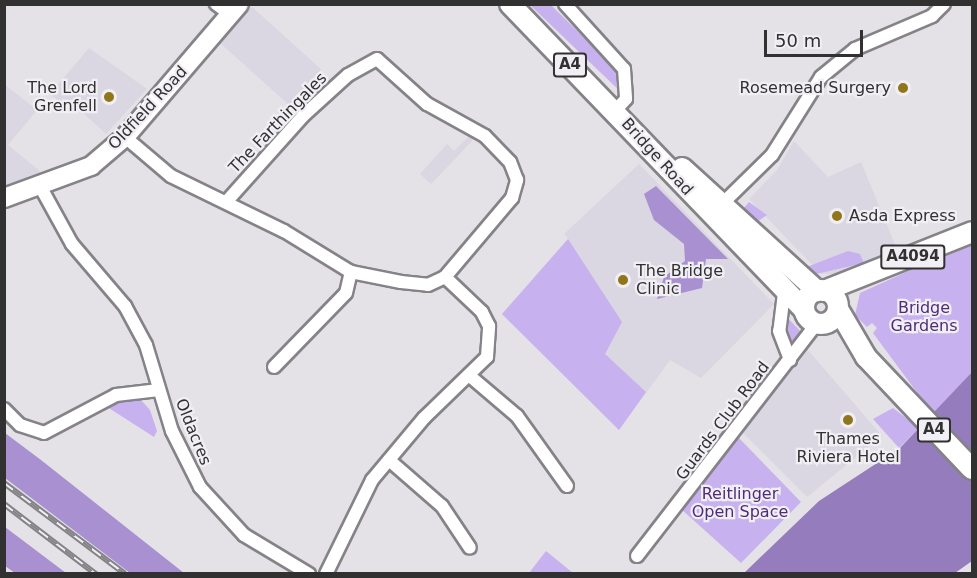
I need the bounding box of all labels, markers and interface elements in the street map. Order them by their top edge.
scale bar [767,18,866,56]
text: 50 m [775,30,821,51]
road number: A4 [552,53,588,77]
street label: Oldfield Road [105,62,191,154]
street label: The Farthingales [225,69,331,177]
place label: The Lord Grenfell [27,78,97,116]
place label: Rosemead Surgery [740,78,891,98]
marker: Rosemead Surgery [896,81,910,95]
marker: The Lord Grenfell [102,90,116,104]
street label: Bridge Road [617,114,697,200]
place label: Asda Express [849,206,956,226]
marker: Asda Express [830,209,844,223]
road number: A4094 [880,245,946,269]
place label: The Bridge Clinic [636,261,723,299]
marker: The Bridge Clinic [614,271,632,289]
park label: Bridge Gardens [891,298,957,336]
street label: Guards Club Road [672,358,774,484]
street label: Oldacres [171,396,215,468]
marker: Thames Riviera Hotel [841,413,855,427]
road number: A4 [916,418,952,442]
place label: Thames Riviera Hotel [796,429,900,467]
park label: Reitlinger Open Space [692,484,788,522]

